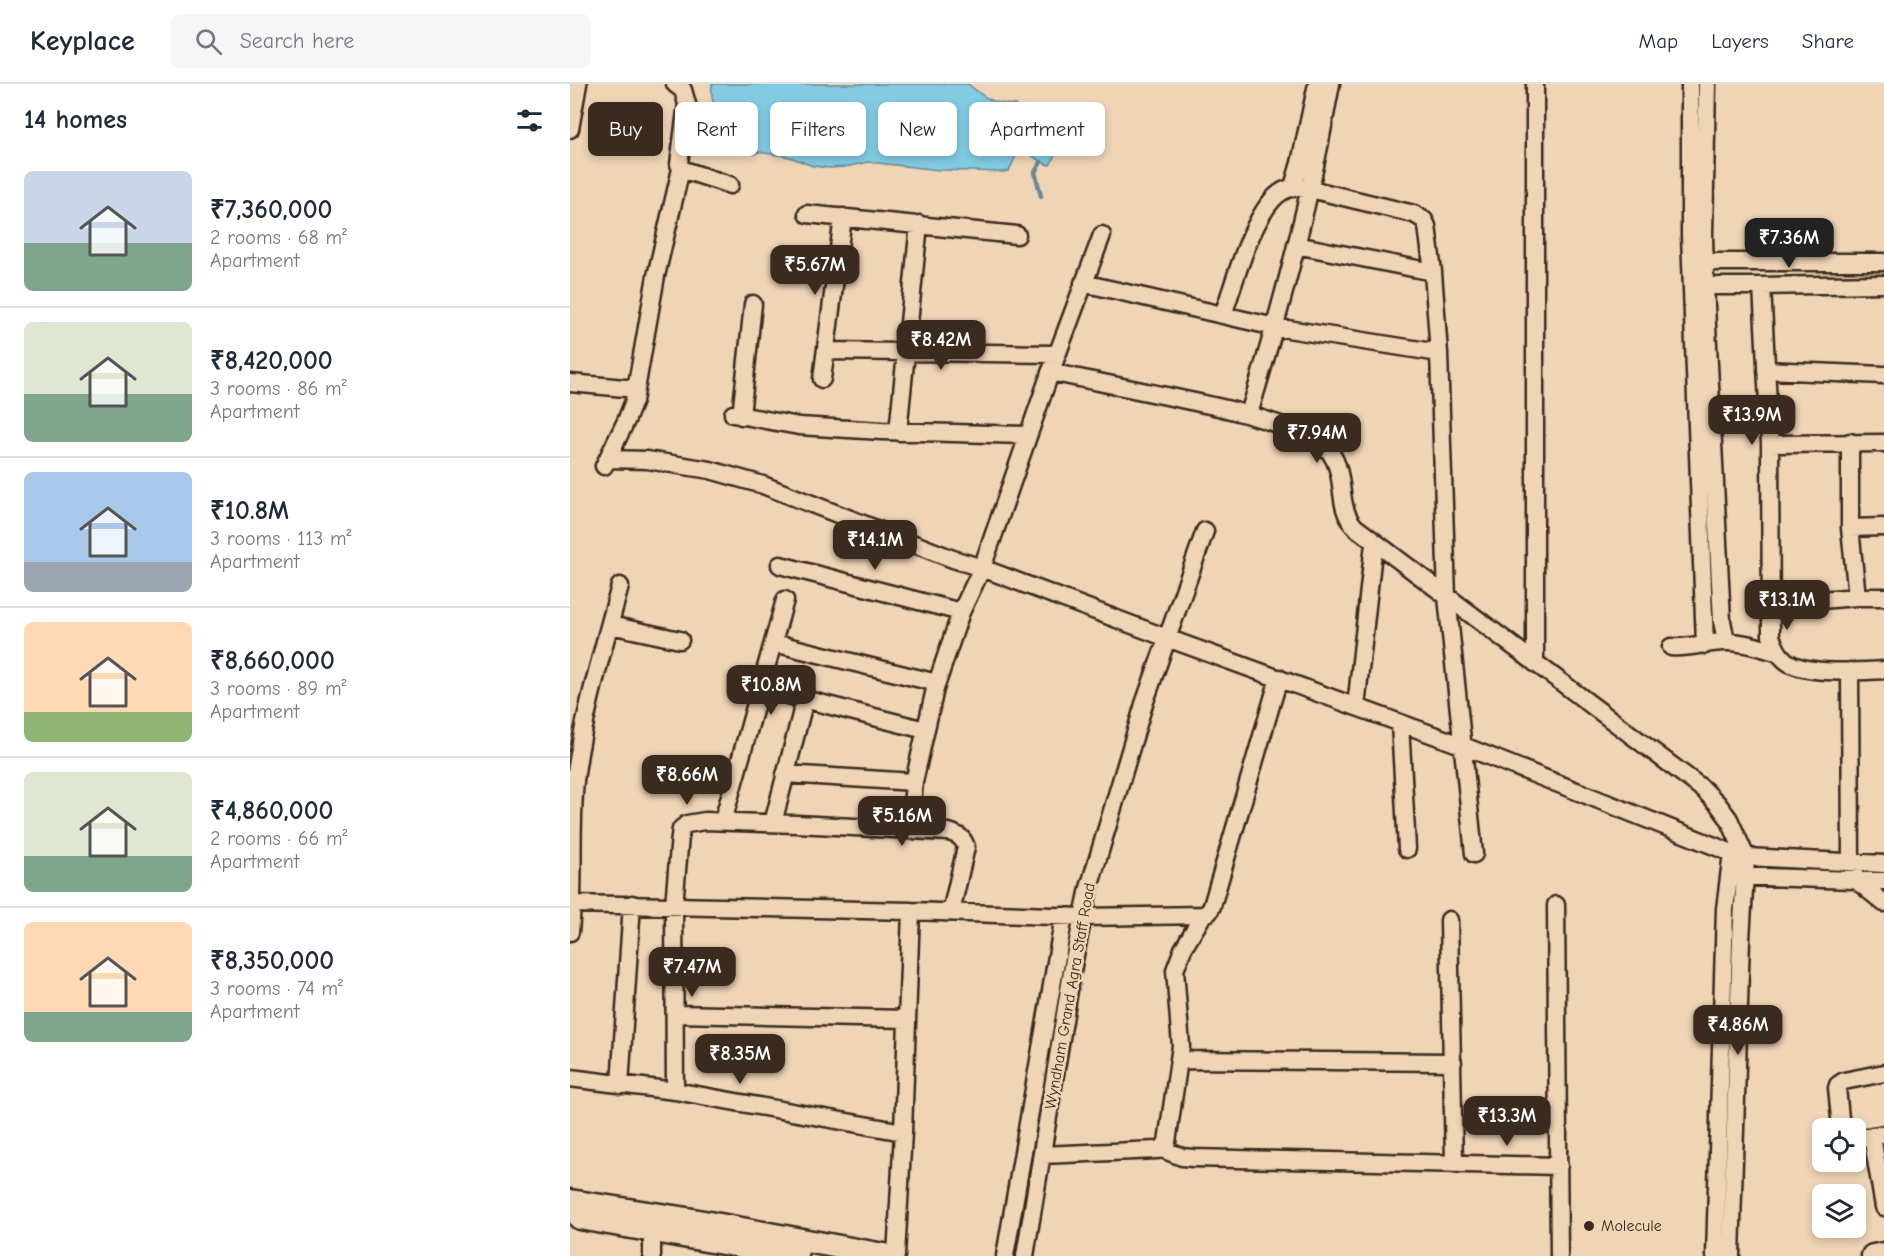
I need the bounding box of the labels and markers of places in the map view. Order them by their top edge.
pin: ₹7.36M [1740,218,1838,269]
pin: ₹5.67M [766,245,864,296]
pin: ₹8.42M [892,320,990,371]
pin: ₹13.9M [1703,395,1801,446]
pin: ₹7.94M [1268,413,1366,464]
pin: ₹14.1M [826,520,924,571]
pin: ₹13.1M [1738,580,1836,631]
pin: ₹10.8M [722,665,820,716]
pin: ₹8.66M [638,755,736,806]
pin: ₹5.16M [853,796,951,847]
pin: ₹7.47M [643,947,741,998]
pin: ₹4.86M [1689,1005,1787,1056]
pin: ₹8.35M [691,1034,789,1085]
pin: ₹13.3M [1458,1096,1556,1147]
place label: Molecule [1601,1217,1662,1235]
marker: Molecule [1582,1219,1596,1233]

